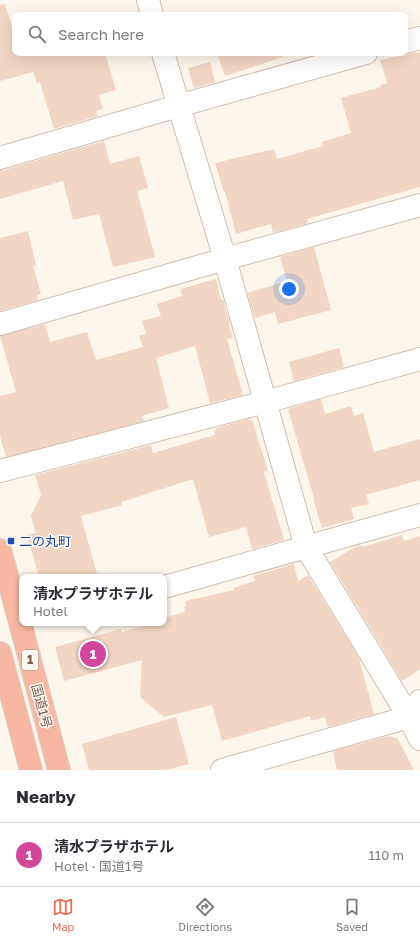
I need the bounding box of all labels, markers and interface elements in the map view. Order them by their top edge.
search box [12,12,408,56]
icon: search [26,23,48,45]
text: Search here [58,25,144,43]
your location [279,279,299,299]
place label: 二の丸町 [19,533,71,549]
marker: 二の丸町 [6,536,16,546]
popup [19,574,167,626]
text: 清水プラザホテル [33,584,153,602]
text: Hotel [33,603,68,619]
pin: 1 [80,639,106,669]
road number: 1 [22,650,38,670]
street label: 国道1号 [28,682,56,730]
text: Nearby [16,786,76,807]
text: 清水プラザホテル [54,837,174,855]
text: 1 [26,847,32,863]
text: 110 m [369,847,404,863]
text: Hotel · 国道1号 [54,858,144,874]
tab: Map [52,896,74,933]
tab: Directions [178,896,232,933]
tab: Saved [336,896,368,933]

